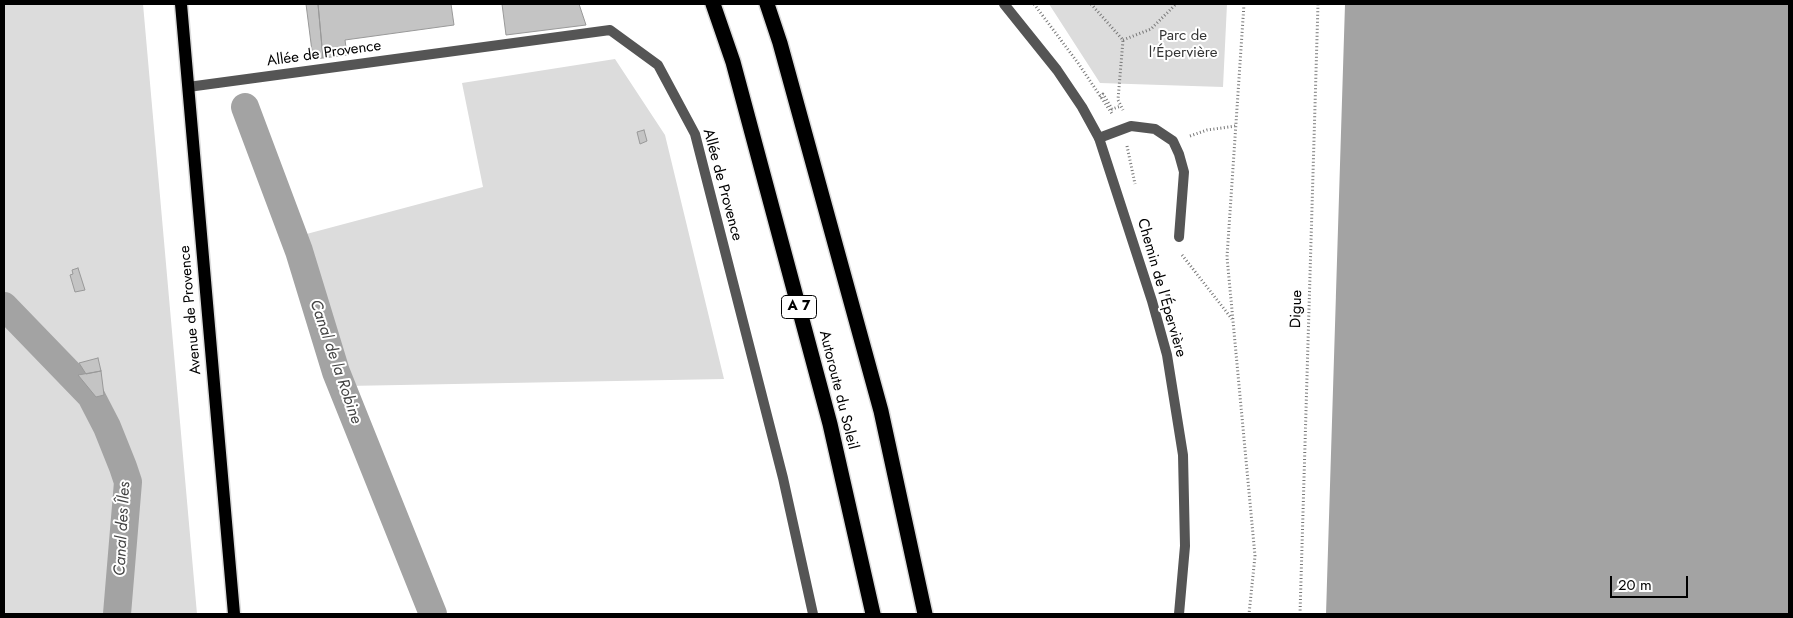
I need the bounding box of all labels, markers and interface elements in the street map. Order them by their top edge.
park label: Parc de l'Épervière [1149,27,1217,62]
street label: Allée de Provence [266,37,382,71]
street label: Allée de Provence [698,127,746,243]
street label: Chemin de l'Épervière [1133,217,1189,359]
street label: Avenue de Provence [176,245,206,375]
street label: Digue [1287,290,1307,328]
road number: A 7 [782,296,816,318]
water label: Canal de la Robine [305,297,365,427]
street label: Autoroute du Soleil [815,329,861,451]
water label: Canal des Îles [111,481,135,577]
scale bar [1613,566,1690,598]
text: 20 m [1618,574,1652,596]

